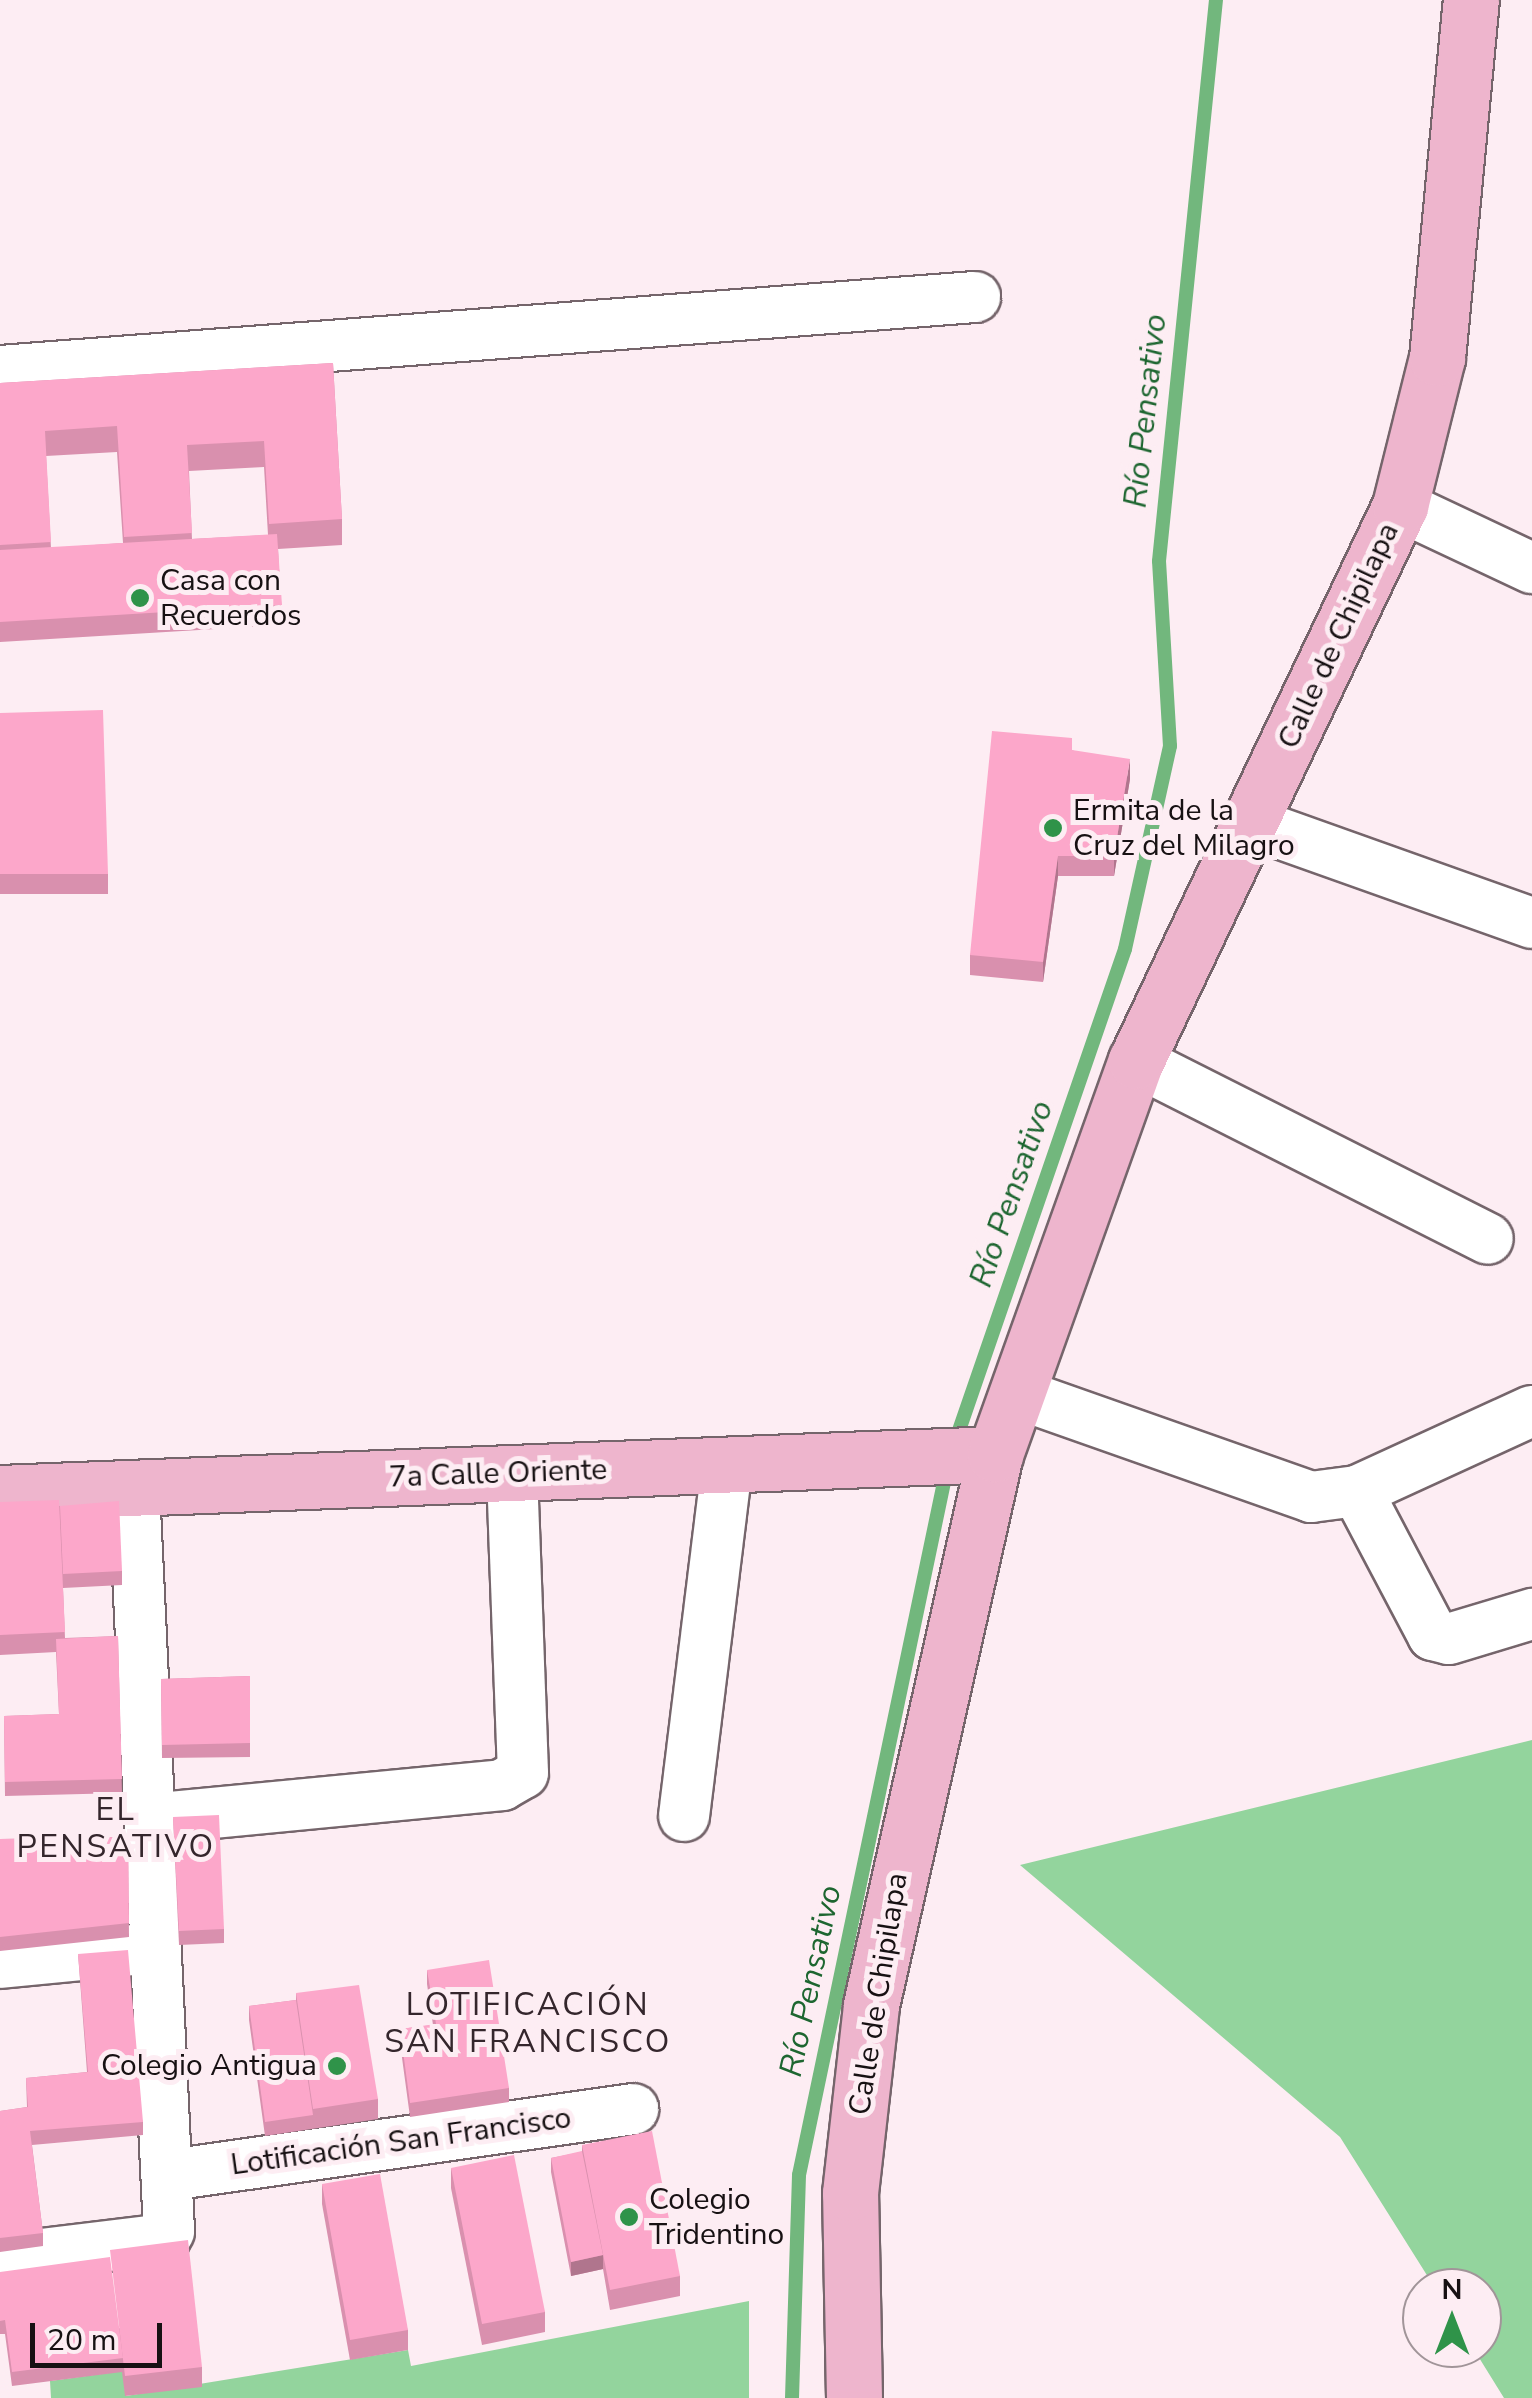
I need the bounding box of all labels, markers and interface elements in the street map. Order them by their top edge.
water label: Río Pensativo [1117,312,1175,510]
street label: Calle de Chipilapa [1271,517,1407,755]
place label: Casa con Recuerdos [160,563,302,634]
marker: Casa con Recuerdos [129,587,151,609]
place label: Ermita de la Cruz del Milagro [1073,793,1295,864]
marker: Ermita de la Cruz del Milagro [1042,817,1064,839]
water label: Río Pensativo [962,1096,1062,1292]
street label: 7a Calle Oriente [388,1452,608,1496]
district label: EL PENSATIVO [16,1792,216,1867]
street label: Calle de Chipilapa [842,1870,916,2118]
water label: Río Pensativo [772,1882,850,2080]
district label: LOTIFICACIÓN SAN FRANCISCO [384,1987,672,2062]
place label: Colegio Antigua [101,2048,317,2084]
marker: Colegio Antigua [326,2055,348,2077]
street label: Lotificación San Francisco [229,2100,573,2184]
place label: Colegio Tridentino [649,2182,784,2252]
marker: Colegio Tridentino [618,2206,640,2228]
north arrow [1402,2268,1502,2368]
text: N [1442,2271,1462,2309]
scale bar [35,2303,168,2365]
text: 20 m [47,2320,116,2361]

